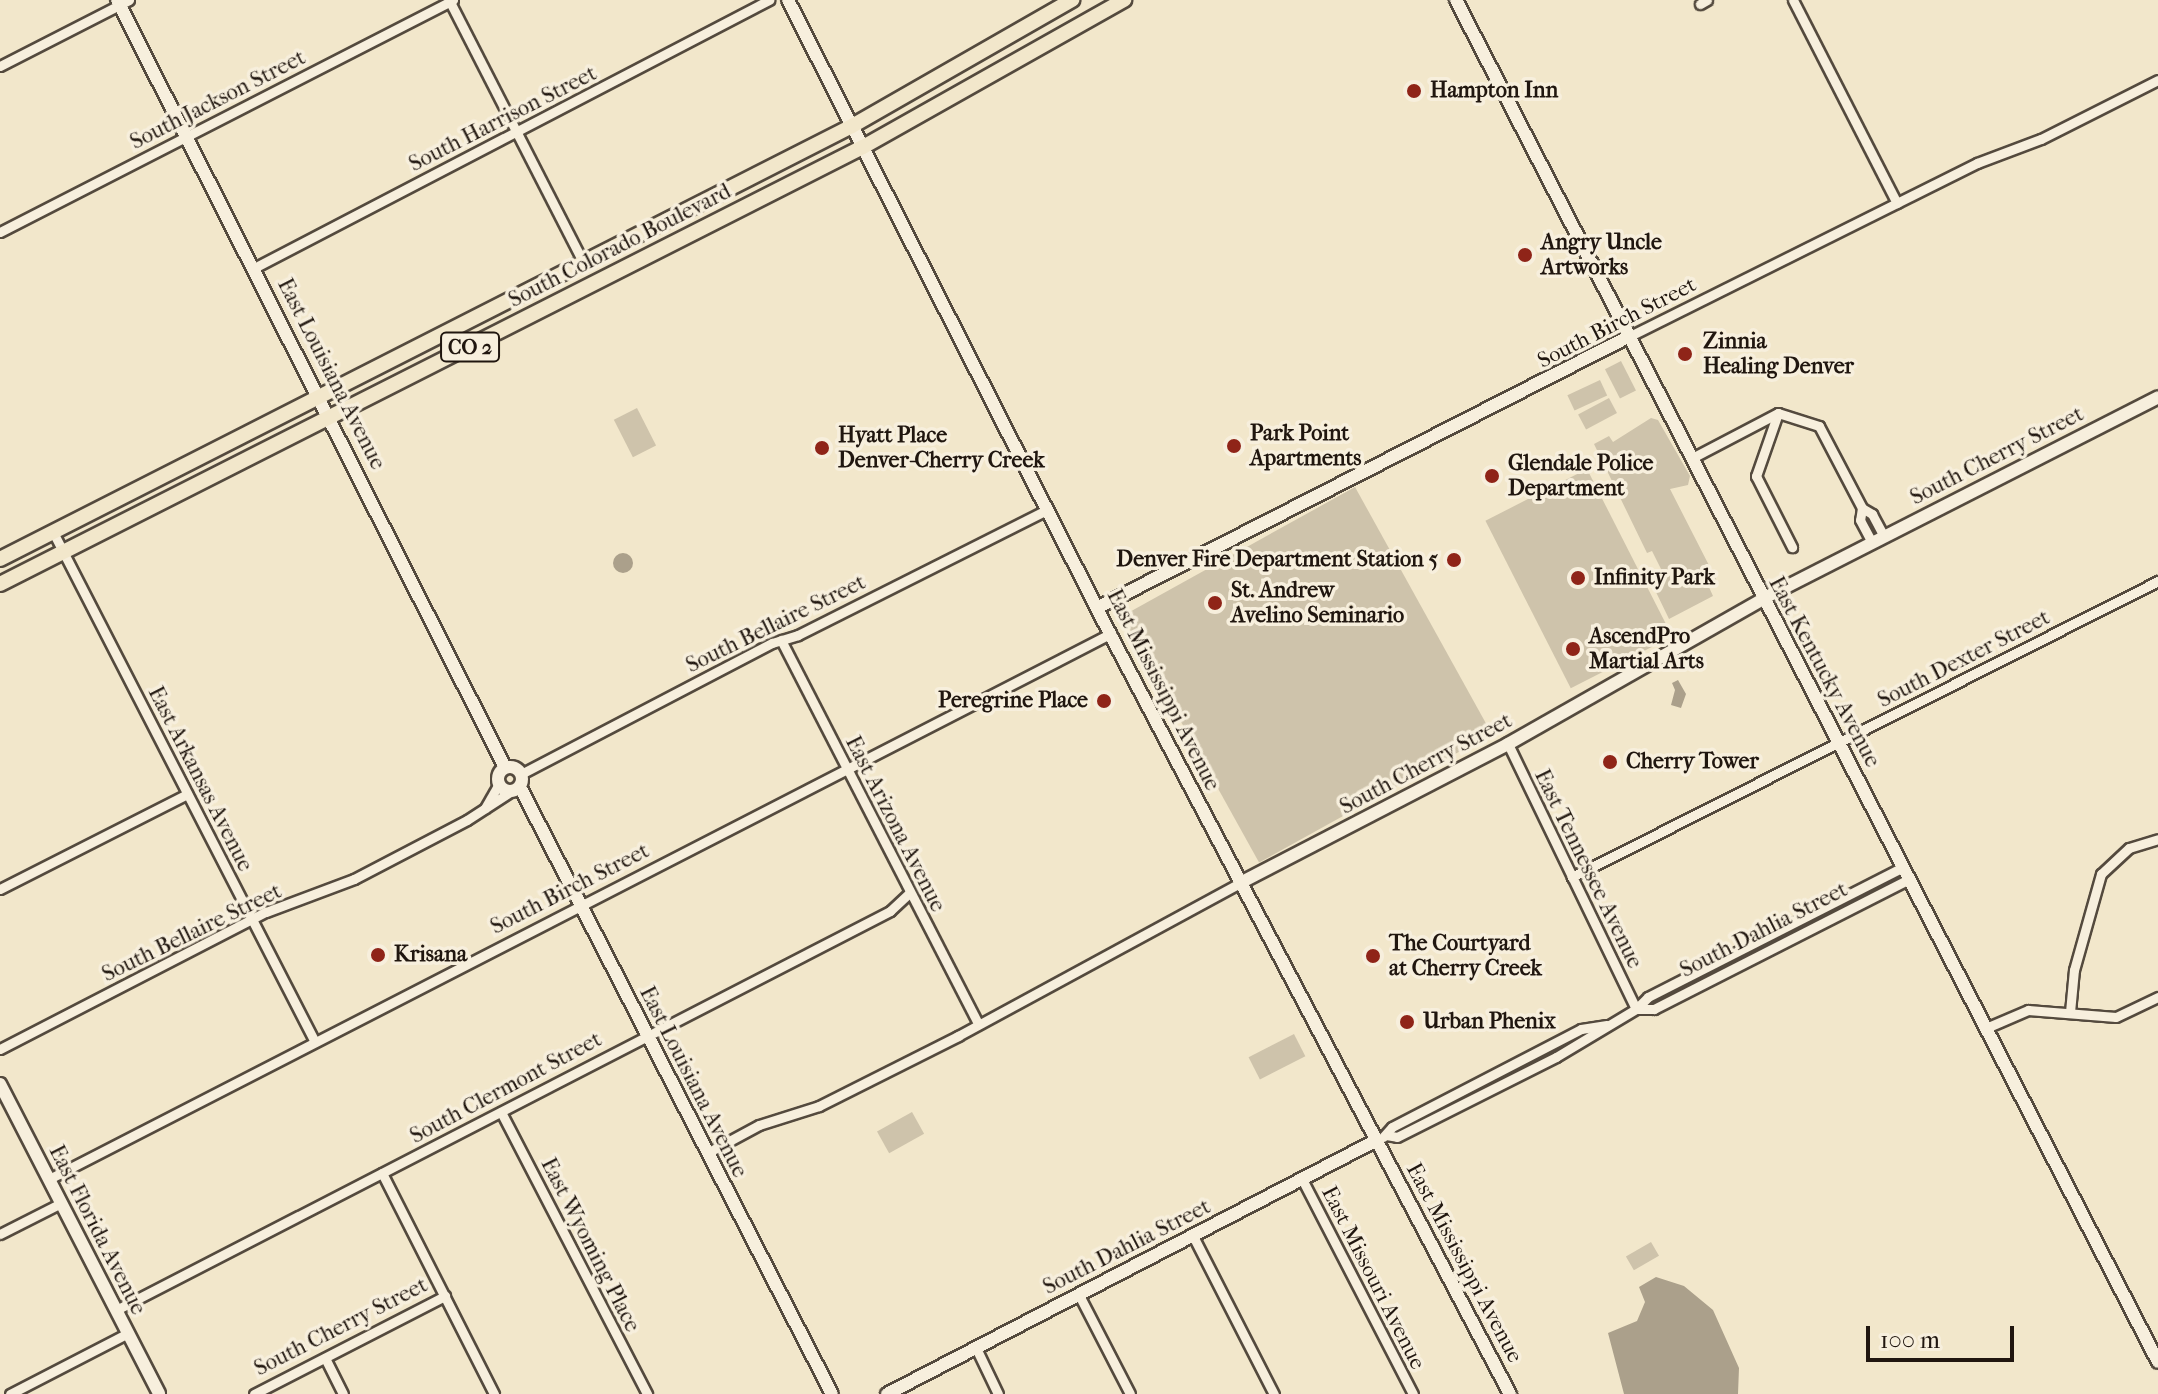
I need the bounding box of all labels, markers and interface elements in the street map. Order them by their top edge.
street label: South Jackson Street [126,44,310,156]
street label: South Harrison Street [405,60,601,178]
place label: Hampton Inn [1430,78,1558,104]
marker: Hampton Inn [1405,82,1423,100]
street label: South Colorado Boulevard [504,178,736,314]
place label: Angry Uncle Artworks [1541,229,1662,280]
marker: Angry Uncle Artworks [1516,246,1534,264]
street label: South Birch Street [1533,272,1701,374]
street label: East Louisiana Avenue [271,274,391,474]
place label: Zinnia Healing Denver [1703,328,1854,380]
road number: CO 2 [440,331,500,363]
marker: Zinnia Healing Denver [1674,343,1696,365]
street label: South Cherry Street [1906,401,2088,511]
place label: Park Point Apartments [1250,420,1361,472]
place label: Hyatt Place Denver-Cherry Creek [838,422,1045,474]
marker: Park Point Apartments [1225,437,1243,455]
marker: Hyatt Place Denver-Cherry Creek [813,439,831,457]
place label: Glendale Police Department [1508,450,1654,502]
marker: Glendale Police Department [1483,467,1501,485]
place label: Denver Fire Department Station 5 [1116,547,1438,573]
marker: Denver Fire Department Station 5 [1445,551,1463,569]
place label: Infinity Park [1594,565,1715,591]
street label: South Bellaire Street [682,569,870,679]
marker: Infinity Park [1569,569,1587,587]
street label: East Kentucky Avenue [1763,572,1885,772]
place label: St. Andrew Avelino Seminario [1231,577,1404,628]
street label: East Mississippi Avenue [1101,585,1225,795]
marker: St. Andrew Avelino Seminario [1206,594,1224,612]
street label: South Dexter Street [1874,604,2054,714]
place label: AscendPro Martial Arts [1589,623,1704,674]
marker: AscendPro Martial Arts [1564,640,1582,658]
street label: East Arkansas Avenue [142,682,258,876]
place label: Peregrine Place [938,688,1088,714]
marker: Peregrine Place [1095,692,1113,710]
street label: South Cherry Street [1336,708,1516,820]
street label: East Arizona Avenue [839,732,951,916]
place label: Cherry Tower [1626,749,1759,775]
marker: Cherry Tower [1601,753,1619,771]
street label: East Tennessee Avenue [1528,765,1648,973]
street label: South Birch Street [486,838,654,940]
street label: South Dahlia Street [1676,876,1852,984]
street label: South Bellaire Street [98,878,286,988]
place label: The Courtyard at Cherry Creek [1389,930,1542,982]
place label: Krisana [394,942,467,968]
marker: Krisana [369,946,387,964]
marker: The Courtyard at Cherry Creek [1364,947,1382,965]
street label: East Louisiana Avenue [633,982,753,1182]
place label: Urban Phenix [1423,1009,1556,1035]
marker: Urban Phenix [1398,1013,1416,1031]
street label: South Clermont Street [406,1026,606,1150]
street label: East Florida Avenue [43,1141,151,1319]
street label: East Wyoming Place [535,1154,645,1336]
street label: East Mississippi Avenue [1400,1159,1528,1367]
street label: East Missouri Avenue [1315,1182,1431,1374]
street label: South Dahlia Street [1039,1193,1215,1301]
street label: South Cherry Street [250,1272,432,1382]
scale bar [1870,1310,2018,1360]
text: 100 m [1880,1326,1940,1354]

